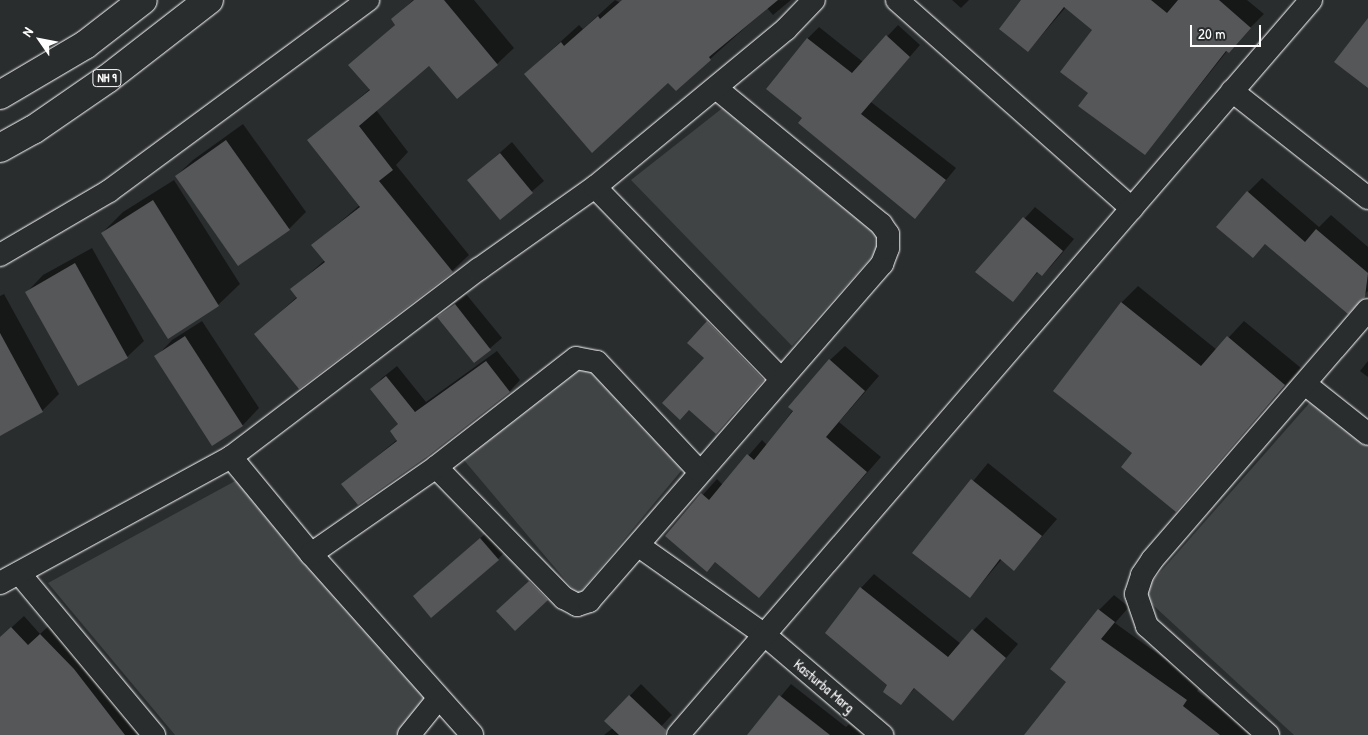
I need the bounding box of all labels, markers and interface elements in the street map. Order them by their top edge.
north arrow [15,15,65,65]
scale bar [1193,15,1264,47]
text: N [17,23,37,40]
text: 20 m [1198,23,1225,44]
road number: NH 9 [92,68,122,88]
street label: Kasturba Marg [790,656,858,716]

